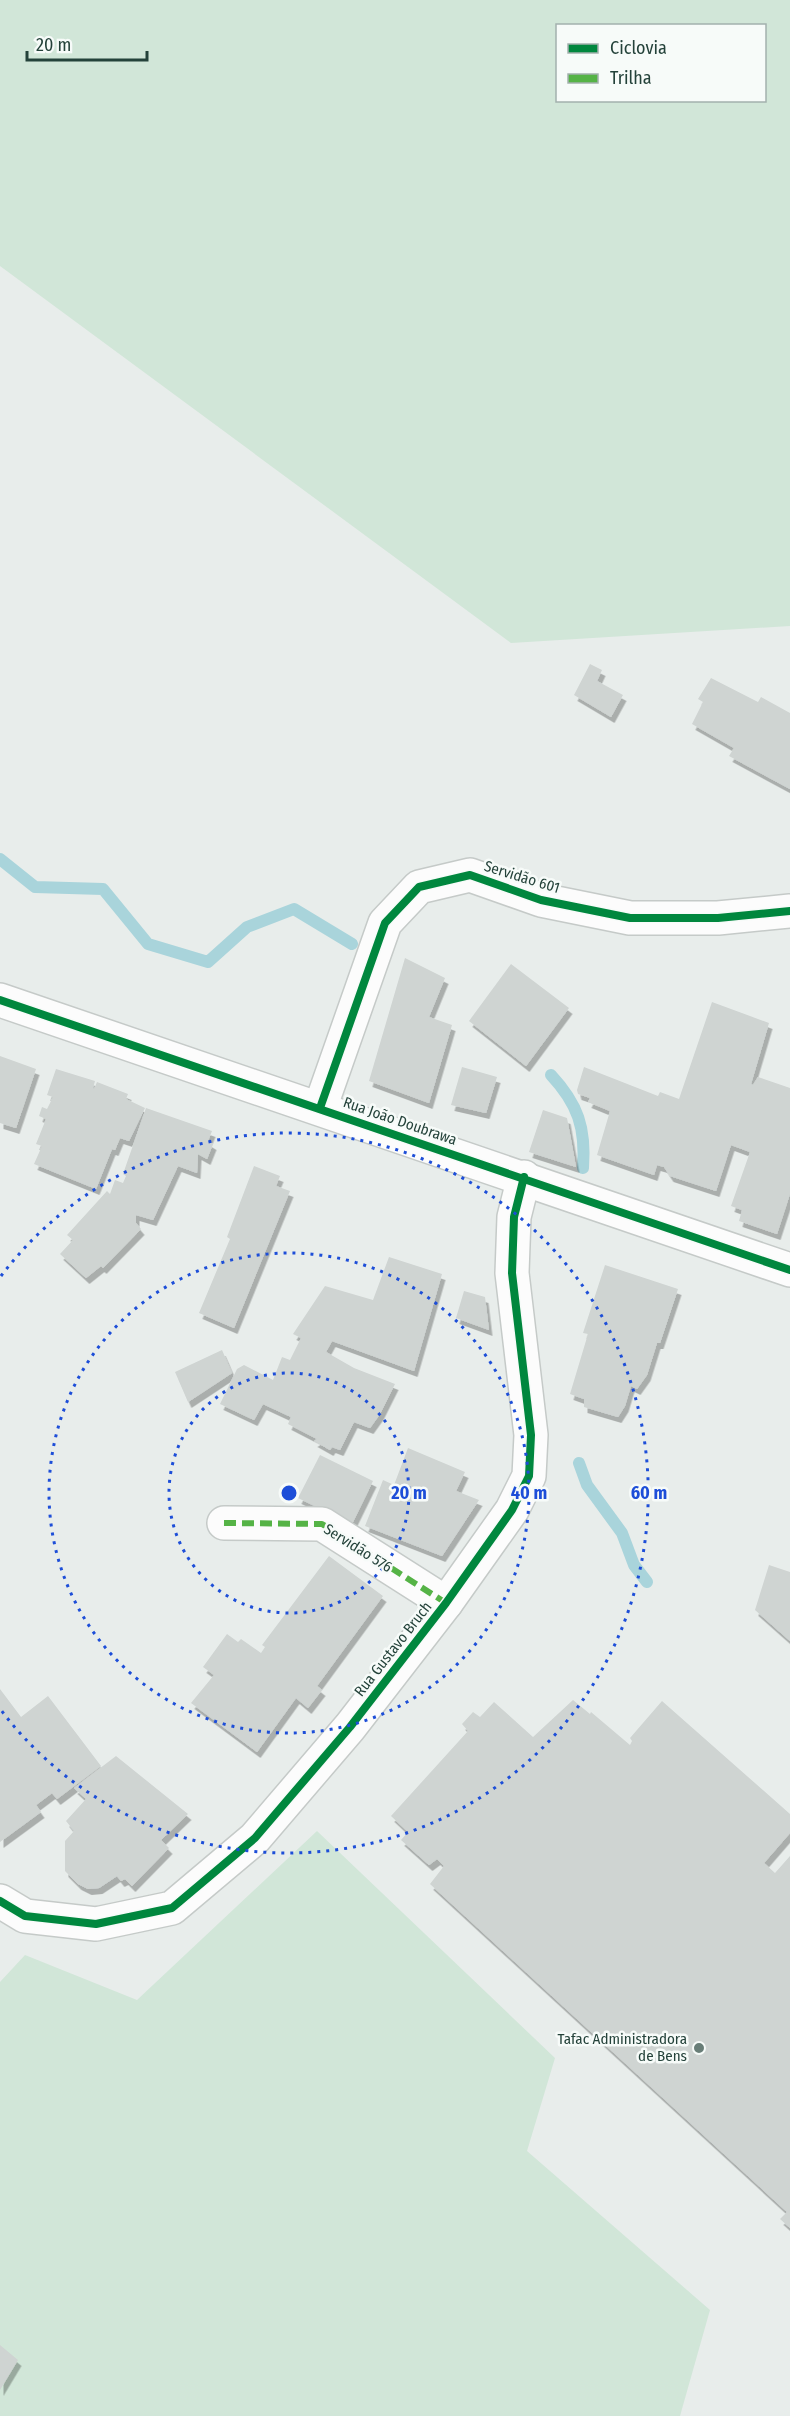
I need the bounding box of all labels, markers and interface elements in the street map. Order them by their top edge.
scale bar [27,24,147,62]
legend [556,24,766,102]
text: 20 m [36,34,71,56]
text: Ciclovia [610,37,667,59]
text: Trilha [610,67,652,89]
street label: Servidão 601 [482,857,562,897]
street label: Rua João Doubrawa [341,1093,459,1149]
text: 20 m [390,1482,427,1504]
text: 40 m [511,1482,547,1504]
text: 60 m [631,1482,667,1504]
centre of rings [279,1483,299,1503]
street label: Servidão 576 [321,1520,395,1576]
street label: Rua Gustavo Bruch [350,1598,436,1700]
place label: Tafac Administradora de Bens [557,2030,687,2065]
marker: Tafac Administradora de Bens [692,2041,706,2055]

